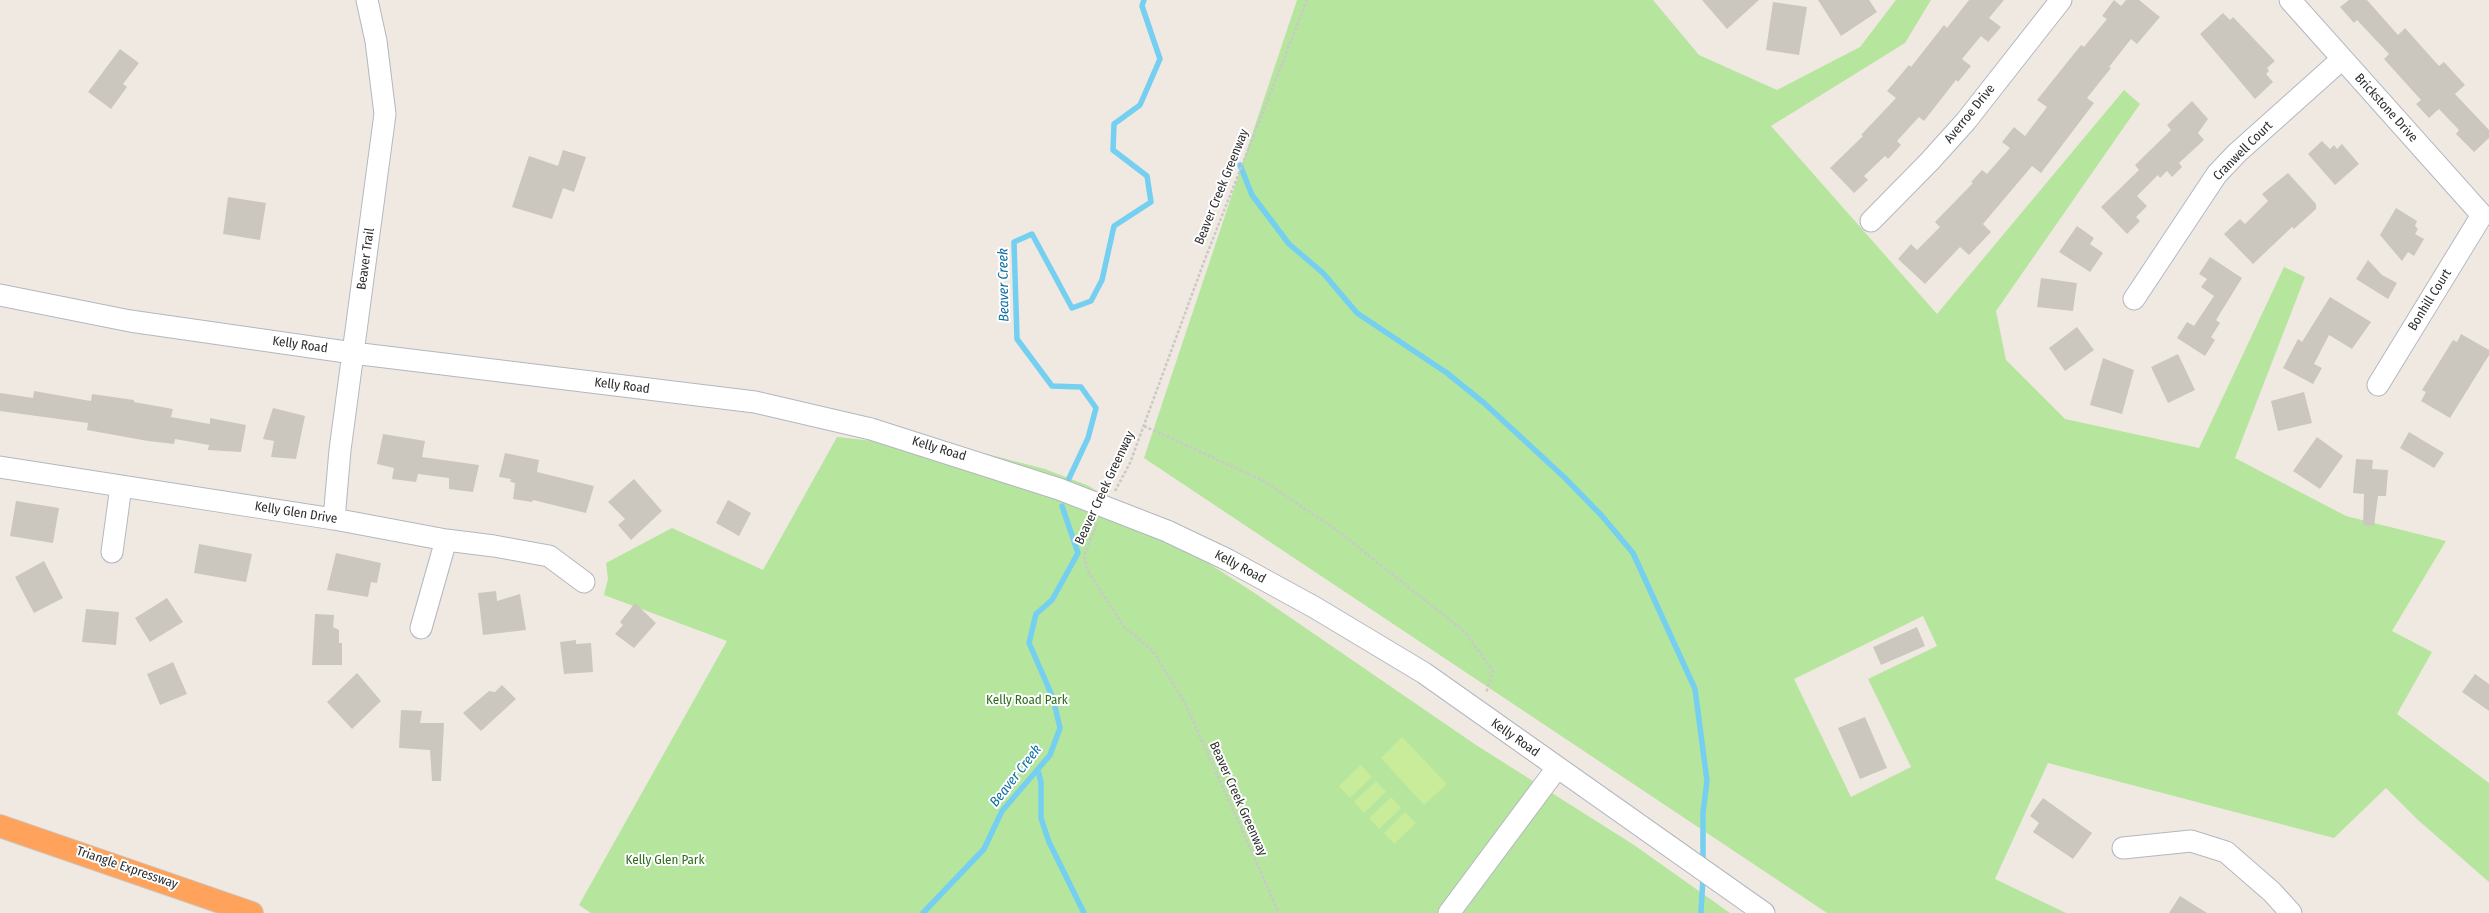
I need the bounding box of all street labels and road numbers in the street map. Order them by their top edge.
street label: Brickstone Drive [2351,71,2421,145]
street label: Averroe Drive [1941,81,1999,147]
street label: Cranwell Court [2210,118,2276,184]
street label: Beaver Creek Greenway [1192,127,1252,247]
street label: Beaver Trail [354,227,378,291]
street label: Bonhill Court [2405,266,2455,334]
street label: Kelly Road [271,333,329,357]
street label: Kelly Road [593,375,651,397]
street label: Beaver Creek Greenway [1072,429,1138,547]
street label: Kelly Road [910,433,968,465]
street label: Kelly Glen Drive [254,499,338,527]
street label: Kelly Road [1212,547,1268,587]
street label: Kelly Road [1488,716,1542,760]
street label: Beaver Creek Greenway [1206,739,1270,859]
street label: Triangle Expressway [74,843,180,893]

